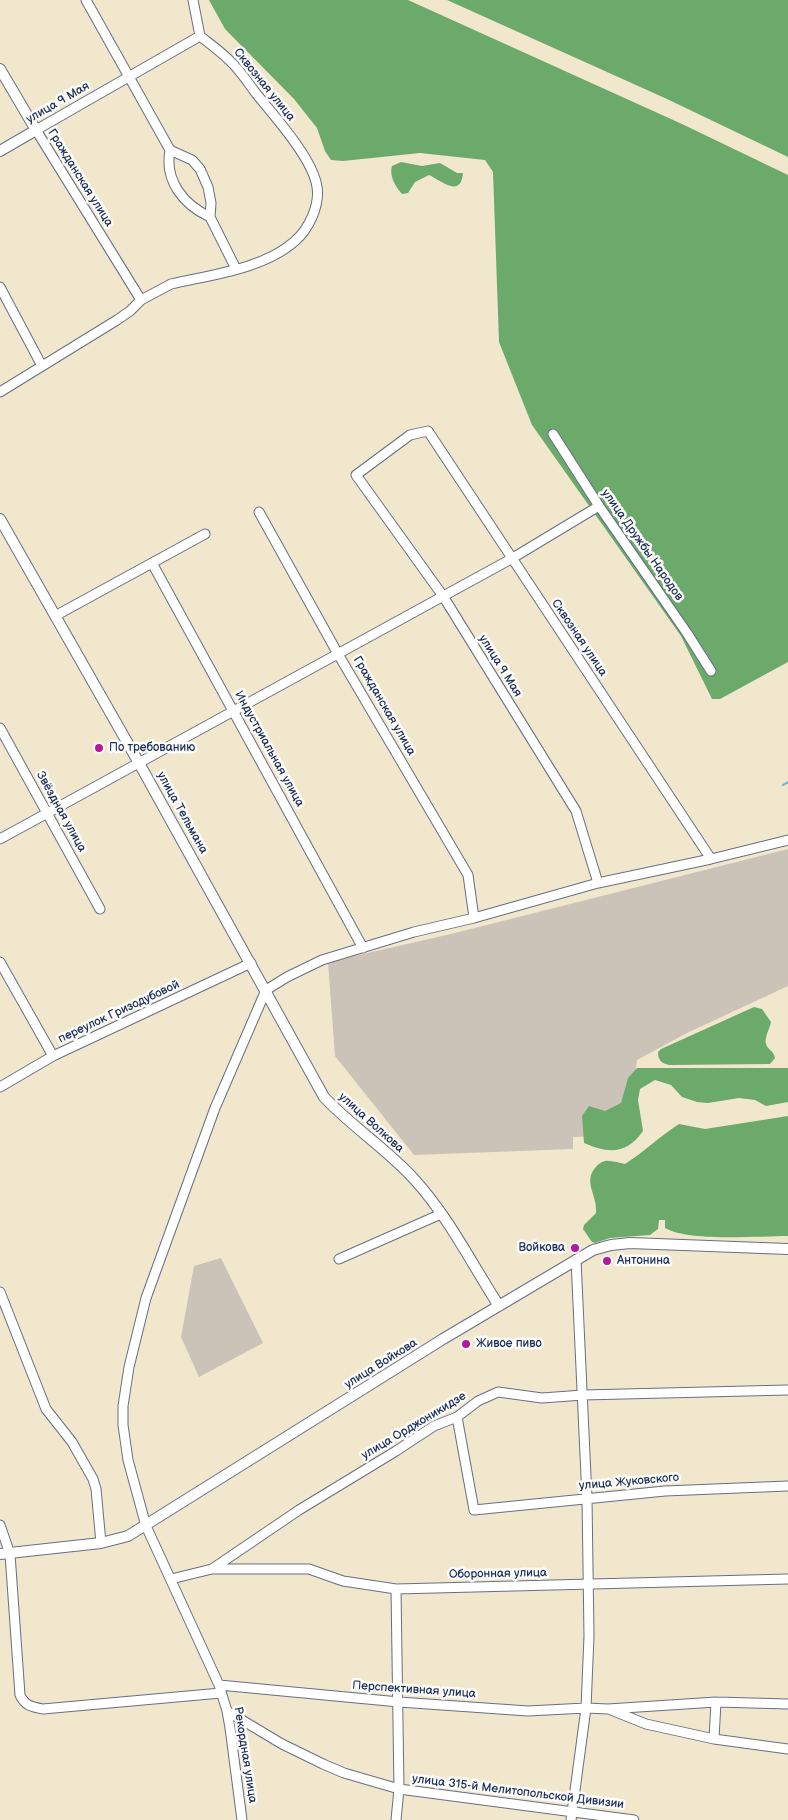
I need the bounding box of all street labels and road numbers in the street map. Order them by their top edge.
street label: Сквозная улица [230,46,298,124]
street label: улица 9 Мая [24,79,92,127]
street label: Гражданская улица [44,127,116,229]
street label: улица Дружбы Народов [598,487,686,603]
street label: Сквозная улица [548,597,610,679]
street label: улица 9 Мая [475,632,525,700]
street label: Гражданская улица [350,654,418,758]
street label: Индустриальная улица [231,689,307,809]
street label: Звёздная улица [33,769,89,855]
street label: улица Тельмана [153,769,211,857]
street label: переулок Гризодубовой [56,978,182,1046]
street label: улица Волкова [335,1090,407,1156]
street label: улица Войкова [342,1336,420,1392]
street label: улица Орджоникидзе [359,1389,469,1463]
street label: улица Жуковского [578,1470,680,1494]
street label: Оборонная улица [449,1566,547,1582]
street label: Перспективная улица [352,1678,476,1702]
street label: Рекордная улица [230,1706,260,1804]
street label: улица 315-й Мелитопольской Дивизии [411,1772,625,1812]

